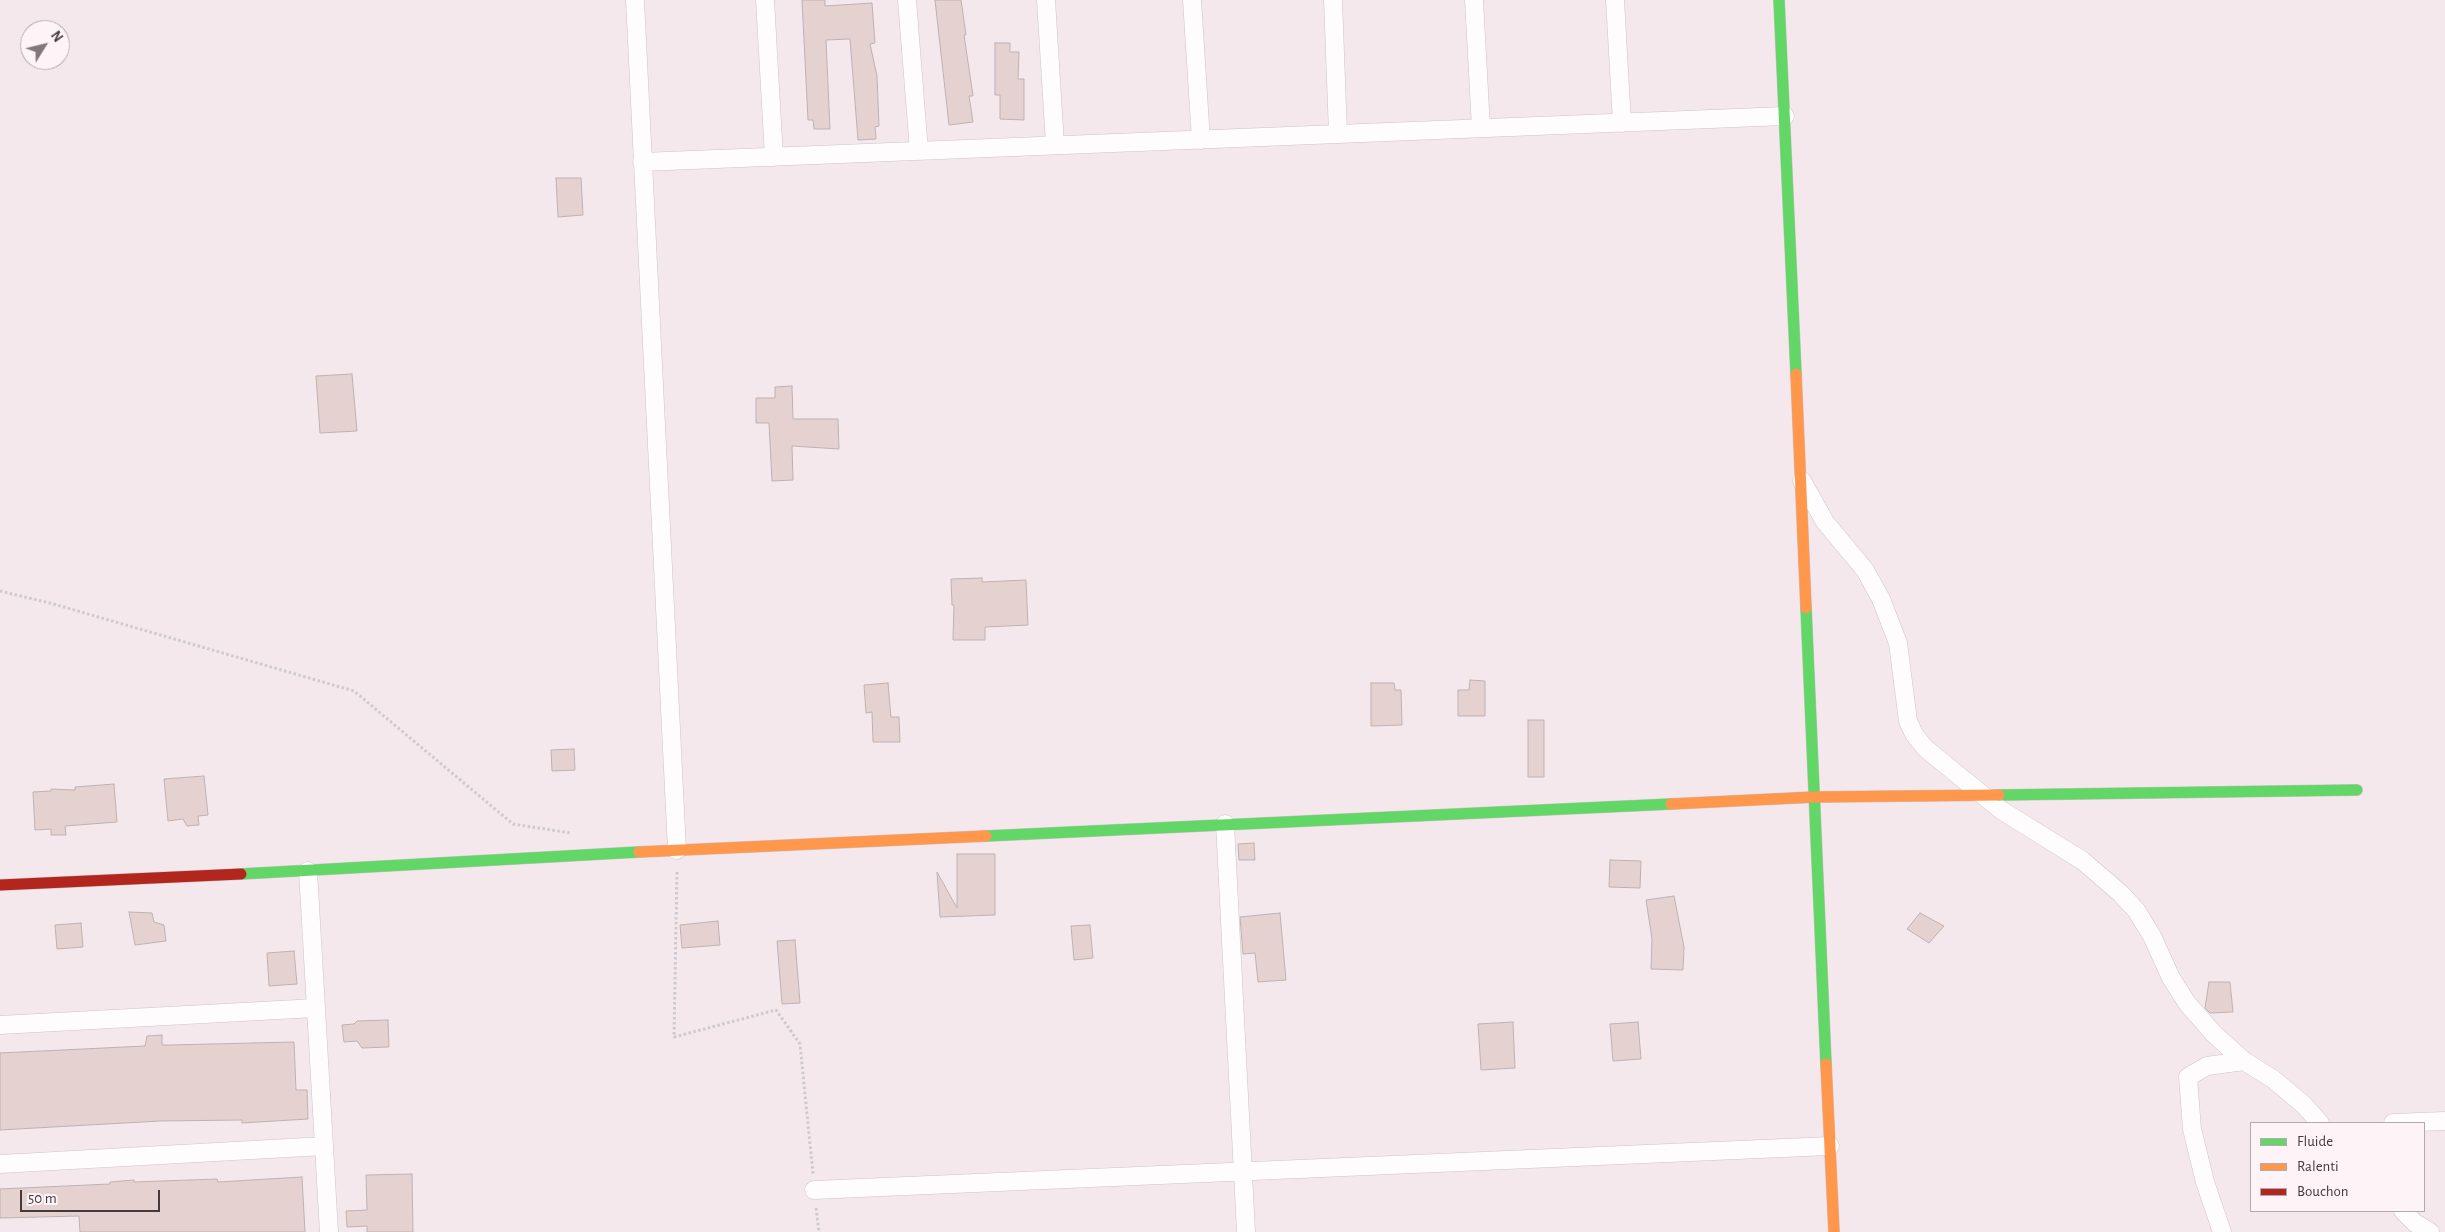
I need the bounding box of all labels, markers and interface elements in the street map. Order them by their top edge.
north arrow [20,20,70,70]
text: N [48,29,65,45]
legend [2250,1122,2425,1212]
text: Fluide [2297,1134,2333,1149]
text: Ralenti [2297,1159,2339,1174]
scale bar [22,1180,162,1212]
text: Bouchon [2297,1184,2348,1199]
text: 50 m [28,1191,57,1206]

